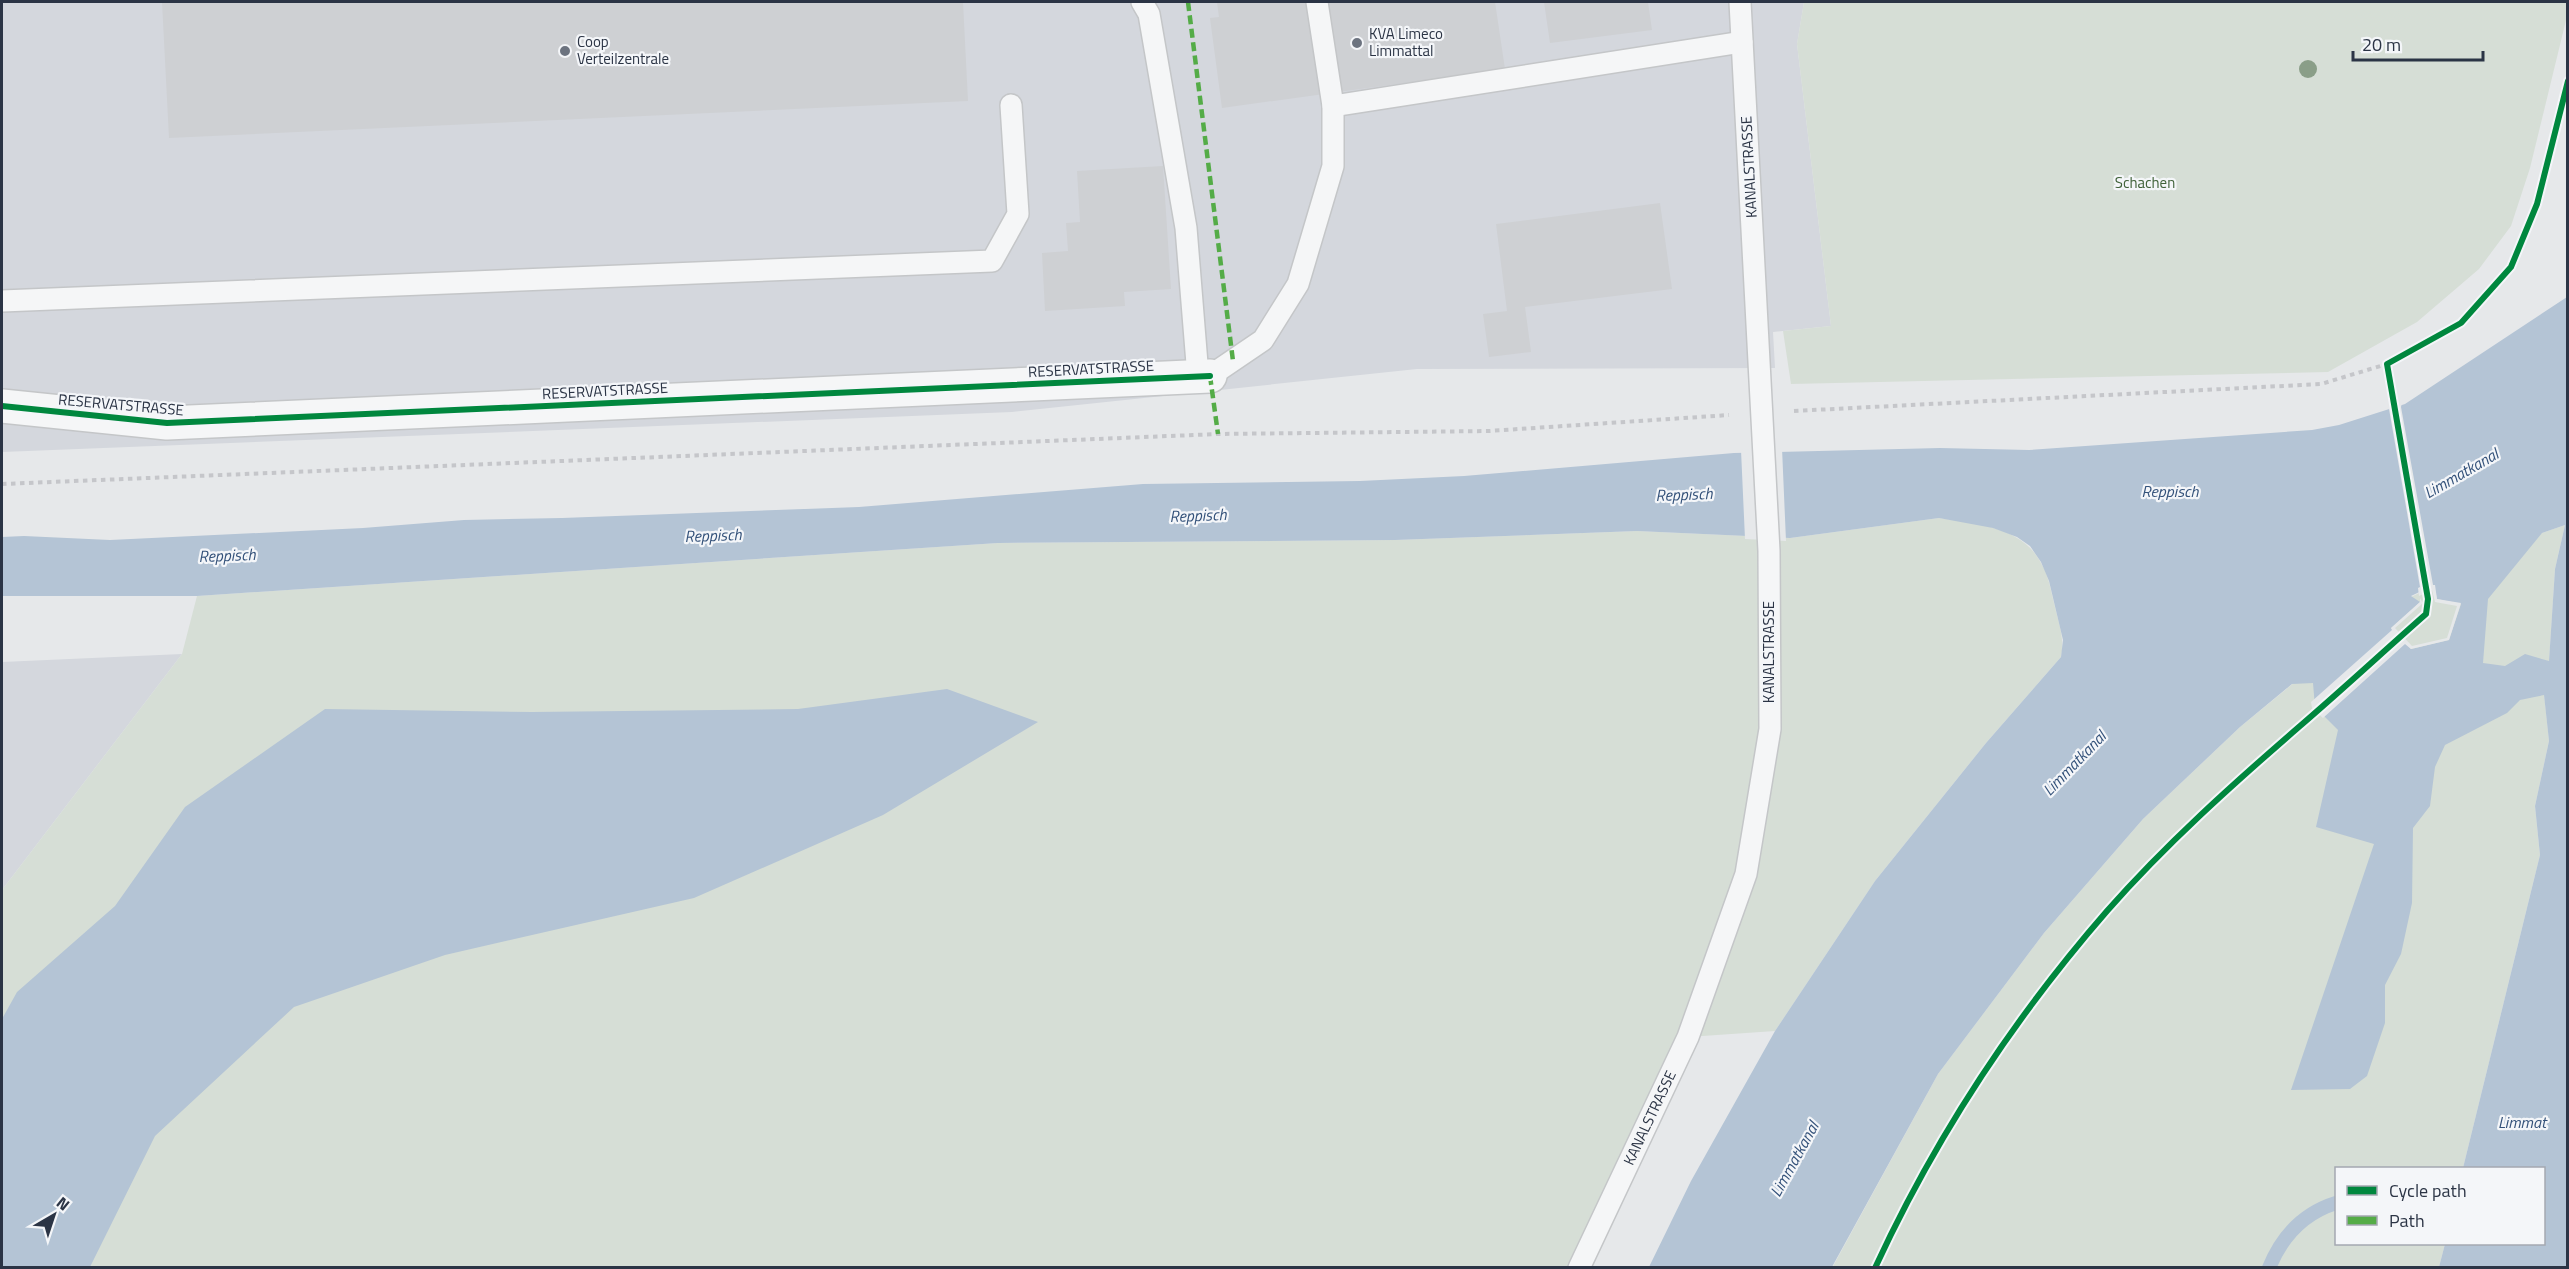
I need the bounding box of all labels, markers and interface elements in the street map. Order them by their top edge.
place label: KVA Limeco Limmattal [1369,22,1443,62]
scale bar [2353,24,2484,62]
place label: Coop Verteilzentrale [577,30,669,70]
text: 20 m [2362,31,2401,58]
marker: KVA Limeco Limmattal [1350,36,1364,50]
marker: Coop Verteilzentrale [558,44,572,58]
street label: KANALSTRASSE [1734,115,1763,219]
park label: Schachen [2115,171,2175,194]
street label: RESERVATSTRASSE [1027,354,1154,383]
street label: RESERVATSTRASSE [541,376,668,405]
street label: RESERVATSTRASSE [57,388,185,421]
water label: Limmatkanal [2419,441,2504,504]
water label: Reppisch [2142,479,2199,503]
water label: Reppisch [1655,481,1714,507]
water label: Reppisch [1169,502,1228,528]
water label: Reppisch [684,522,743,548]
water label: Reppisch [198,542,257,568]
street label: KANALSTRASSE [1757,601,1780,703]
water label: Limmatkanal [2037,724,2112,801]
street label: KANALSTRASSE [1617,1066,1682,1169]
water label: Limmat [2498,1110,2548,1134]
water label: Limmatkanal [1764,1116,1825,1201]
legend [2335,1167,2545,1245]
text: Cycle path [2389,1177,2467,1204]
north arrow [24,1185,84,1245]
text: N [52,1191,75,1216]
text: Path [2389,1207,2425,1234]

